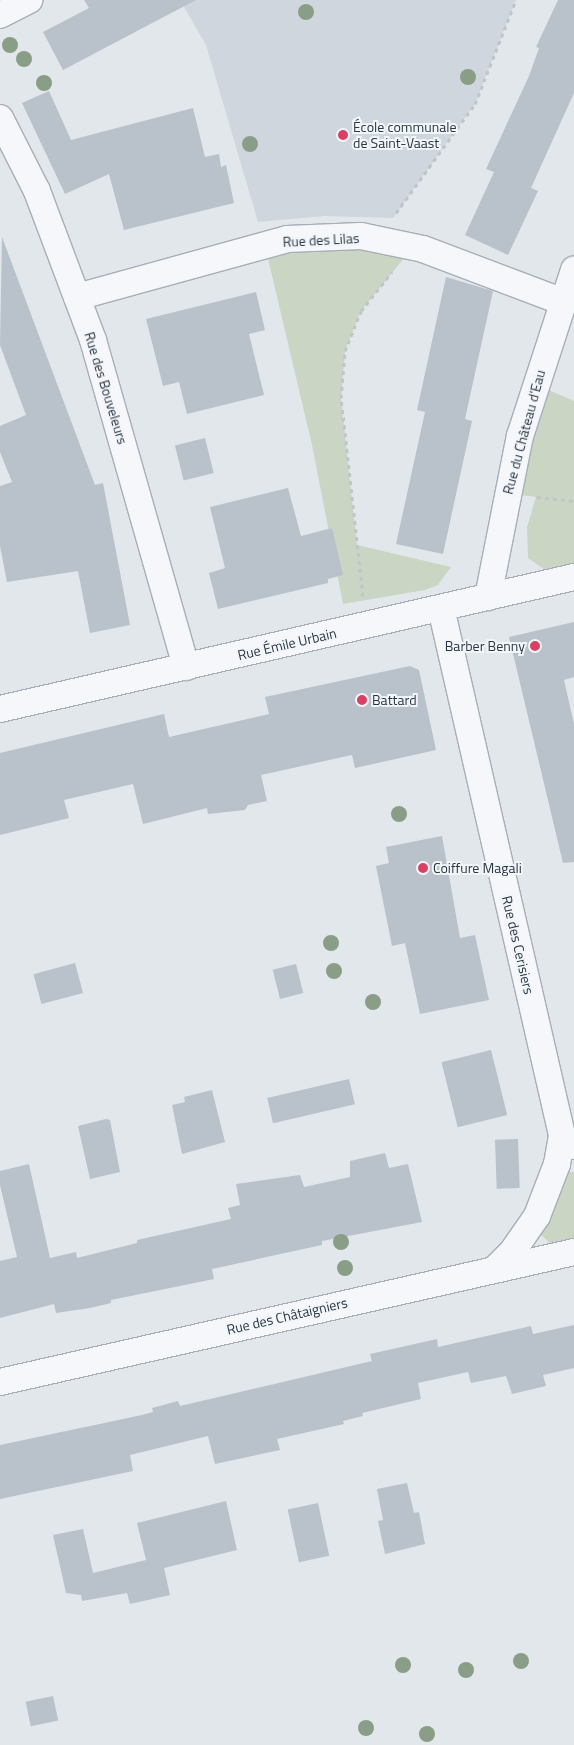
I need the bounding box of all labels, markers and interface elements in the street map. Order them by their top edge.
place label: École communale de Saint-Vaast [353,119,457,152]
marker: École communale de Saint-Vaast [337,129,349,141]
street label: Rue des Lilas [282,230,360,250]
street label: Rue des Bouveleurs [81,330,131,446]
street label: Rue du Château d'Eau [499,368,549,496]
street label: Rue Émile Urbain [236,624,338,664]
place label: Barber Benny [445,638,525,654]
marker: Barber Benny [529,640,541,652]
place label: Battard [372,692,417,708]
marker: Battard [356,694,368,706]
place label: Coiffure Magali [433,860,522,876]
marker: Coiffure Magali [417,862,429,874]
street label: Rue des Cerisiers [498,894,538,996]
street label: Rue des Châtaigniers [225,1294,349,1338]

